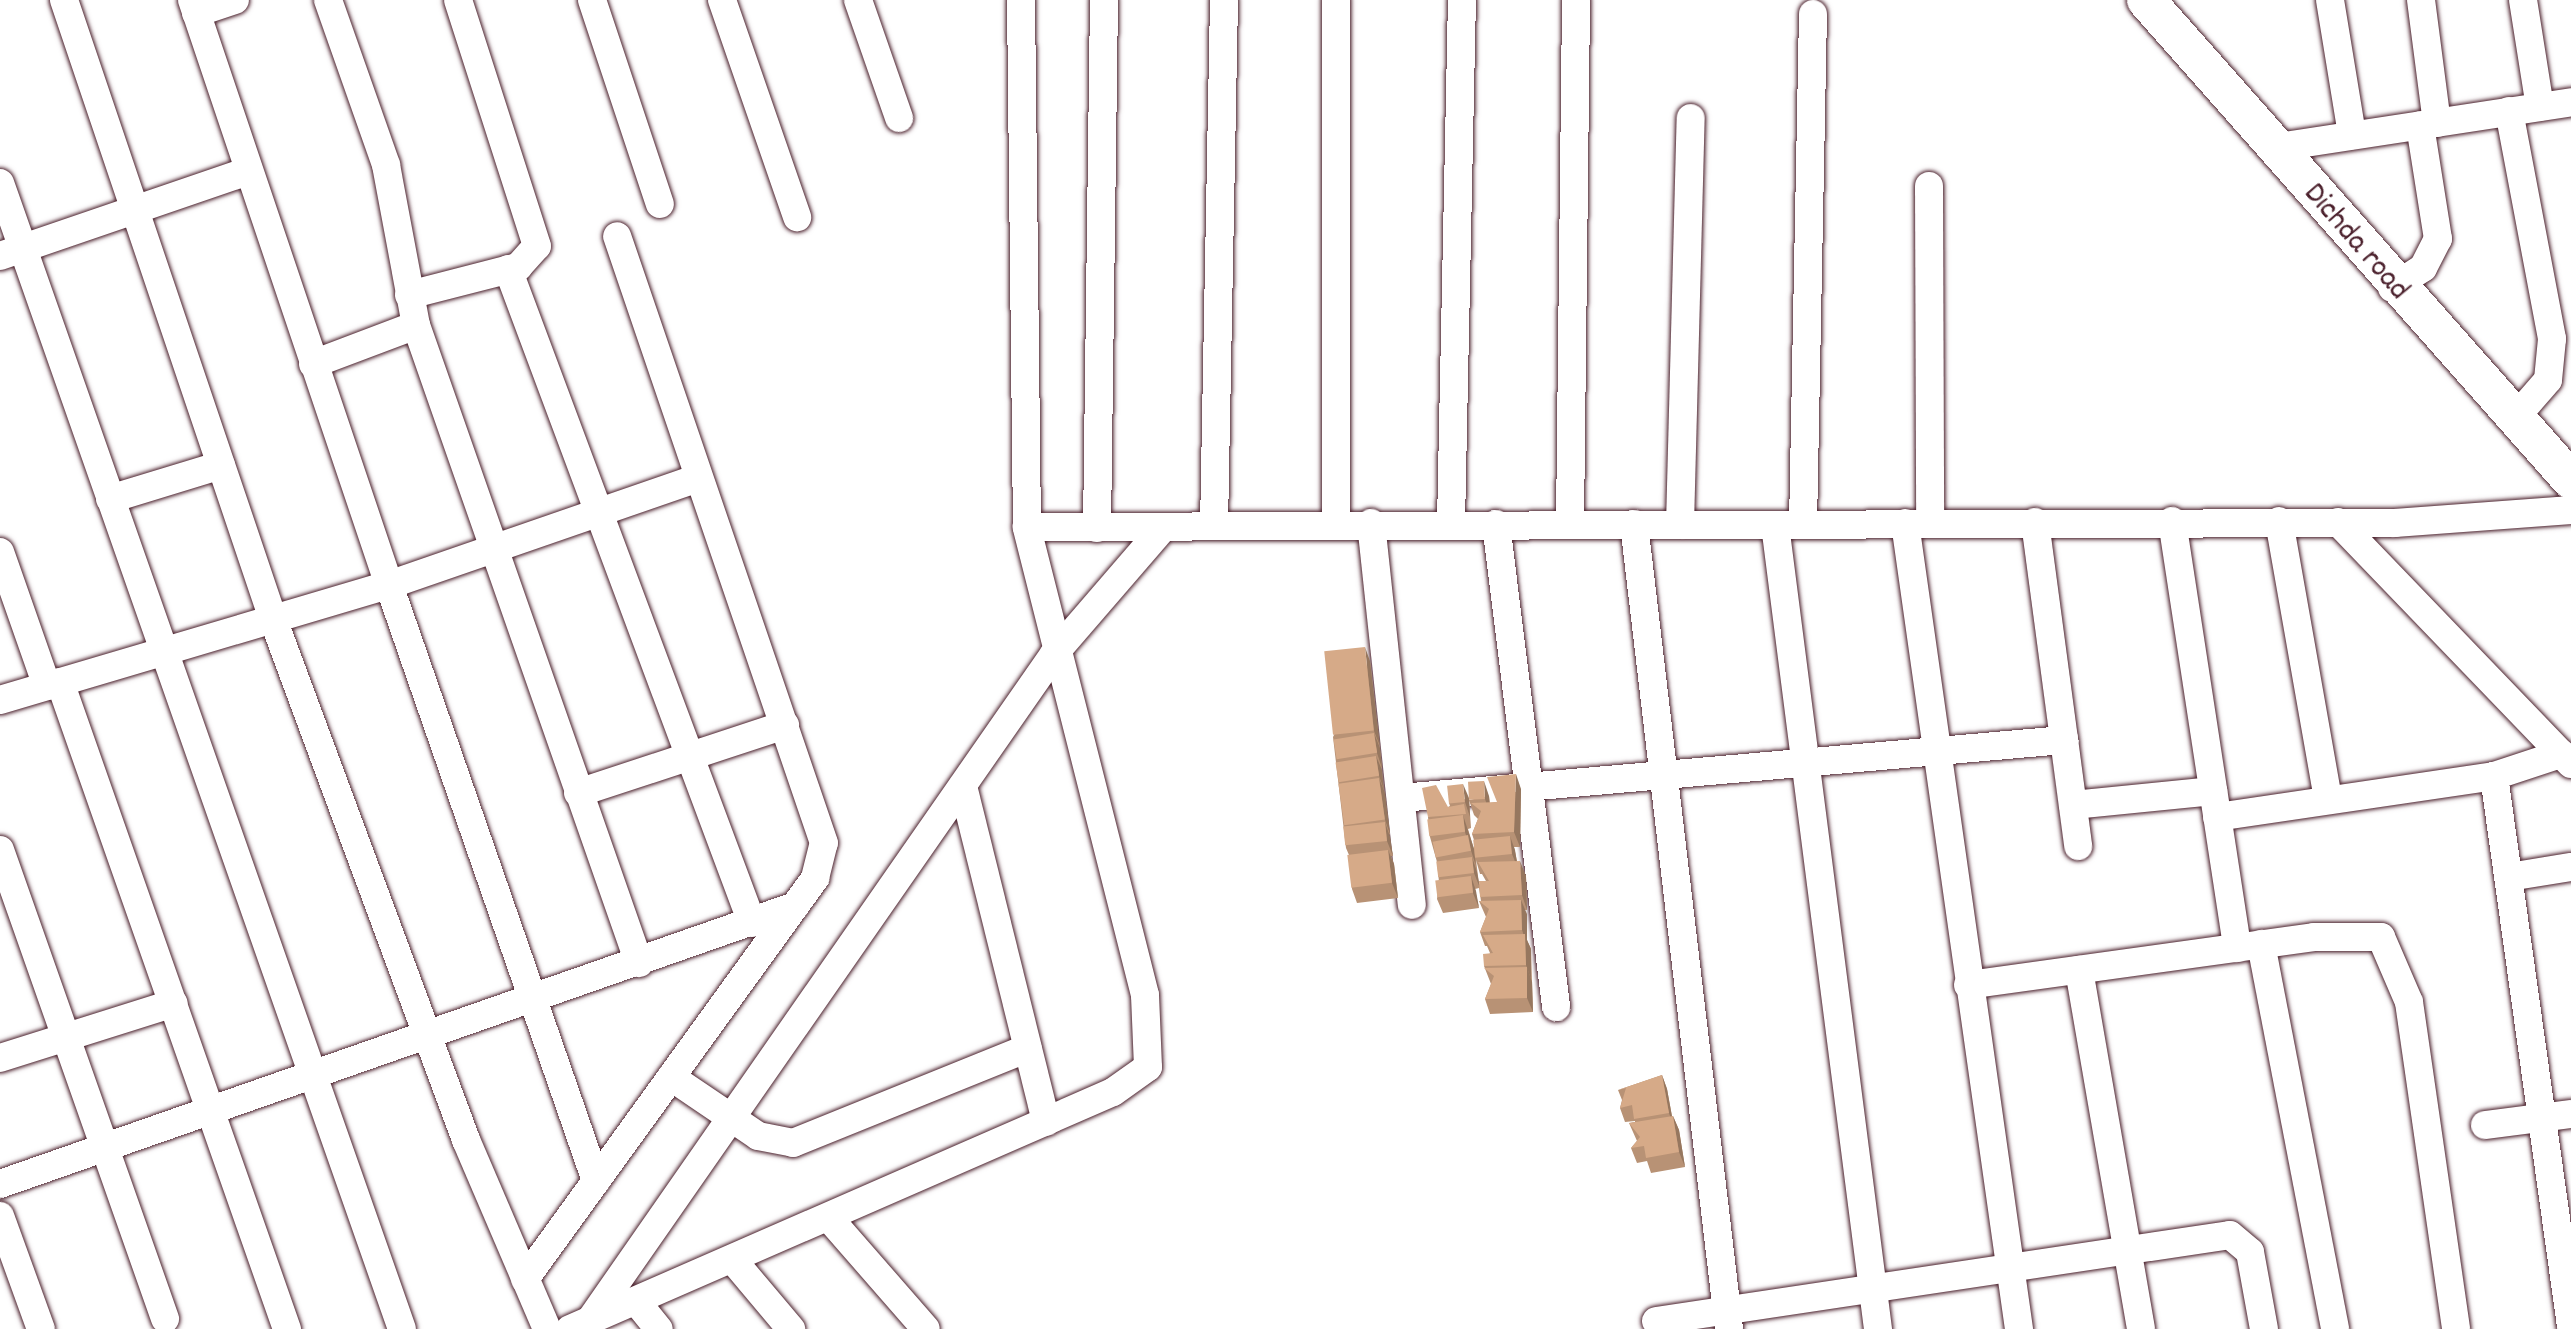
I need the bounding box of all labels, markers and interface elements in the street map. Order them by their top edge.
street label: Dichda road [2293,176,2417,310]

